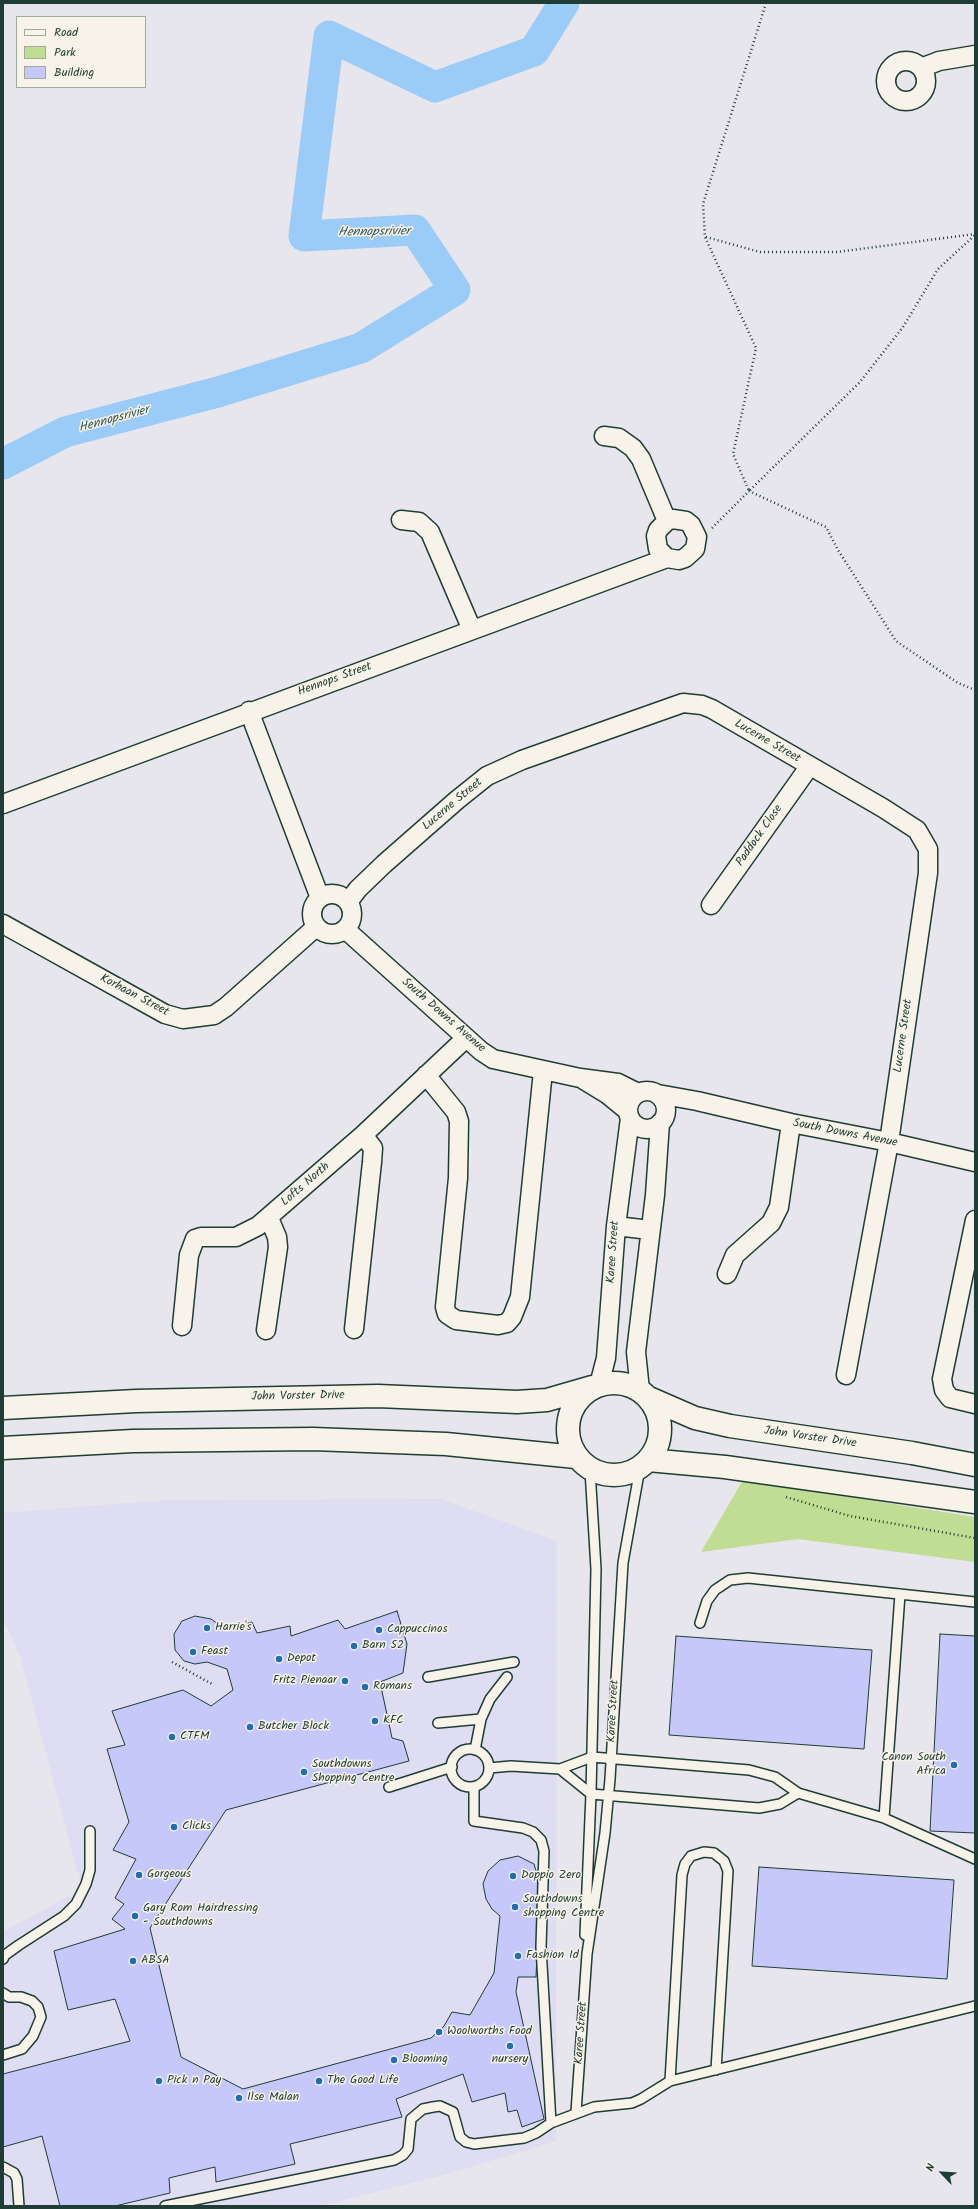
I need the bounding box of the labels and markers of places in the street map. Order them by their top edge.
place label: Harrie's [215,1621,252,1635]
marker: Harrie's [202,1623,212,1633]
place label: Cappuccinos [387,1623,448,1637]
marker: Cappuccinos [374,1625,384,1635]
place label: Barn 52 [362,1639,404,1653]
marker: Barn 52 [349,1641,359,1651]
place label: Feast [201,1645,228,1659]
marker: Feast [188,1647,198,1657]
place label: Depot [287,1652,316,1666]
marker: Depot [274,1654,284,1664]
place label: Fritz Pienaar [273,1674,337,1688]
marker: Fritz Pienaar [340,1676,350,1686]
place label: Romans [373,1680,412,1694]
marker: Romans [360,1682,370,1692]
place label: KFC [383,1714,404,1728]
marker: KFC [370,1716,380,1726]
place label: Butcher Block [258,1720,329,1734]
marker: Butcher Block [245,1722,255,1732]
place label: CTFM [180,1730,209,1744]
marker: CTFM [167,1732,177,1742]
place label: Canon South Africa [881,1751,946,1779]
place label: Southdowns Shopping Centre [312,1758,394,1786]
marker: Canon South Africa [949,1760,959,1770]
marker: Southdowns Shopping Centre [299,1767,309,1777]
place label: Clicks [182,1820,211,1834]
marker: Clicks [169,1822,179,1832]
place label: Gorgeous [147,1868,191,1882]
place label: Doppio Zero [521,1869,581,1883]
marker: Gorgeous [134,1870,144,1880]
marker: Doppio Zero [508,1871,518,1881]
place label: Southdowns shopping Centre [523,1893,604,1921]
place label: Gary Rom Hairdressing - Southdowns [143,1902,258,1930]
marker: Southdowns shopping Centre [510,1902,520,1912]
marker: Gary Rom Hairdressing - Southdowns [130,1911,140,1921]
place label: Fashion Id [526,1949,579,1963]
marker: Fashion Id [513,1951,523,1961]
place label: ABSA [141,1954,170,1968]
marker: ABSA [128,1956,138,1966]
place label: Woolworths Food [447,2025,532,2039]
marker: Woolworths Food [434,2027,444,2037]
marker: nursery [505,2041,515,2051]
place label: Blooming [402,2053,448,2067]
place label: nursery [492,2053,528,2067]
marker: Blooming [389,2055,399,2065]
place label: Pick n Pay [167,2074,221,2088]
place label: The Good Life [327,2074,398,2088]
marker: Pick n Pay [154,2076,164,2086]
marker: The Good Life [314,2076,324,2086]
place label: Ilse Malan [247,2091,299,2105]
marker: Ilse Malan [234,2093,244,2103]

